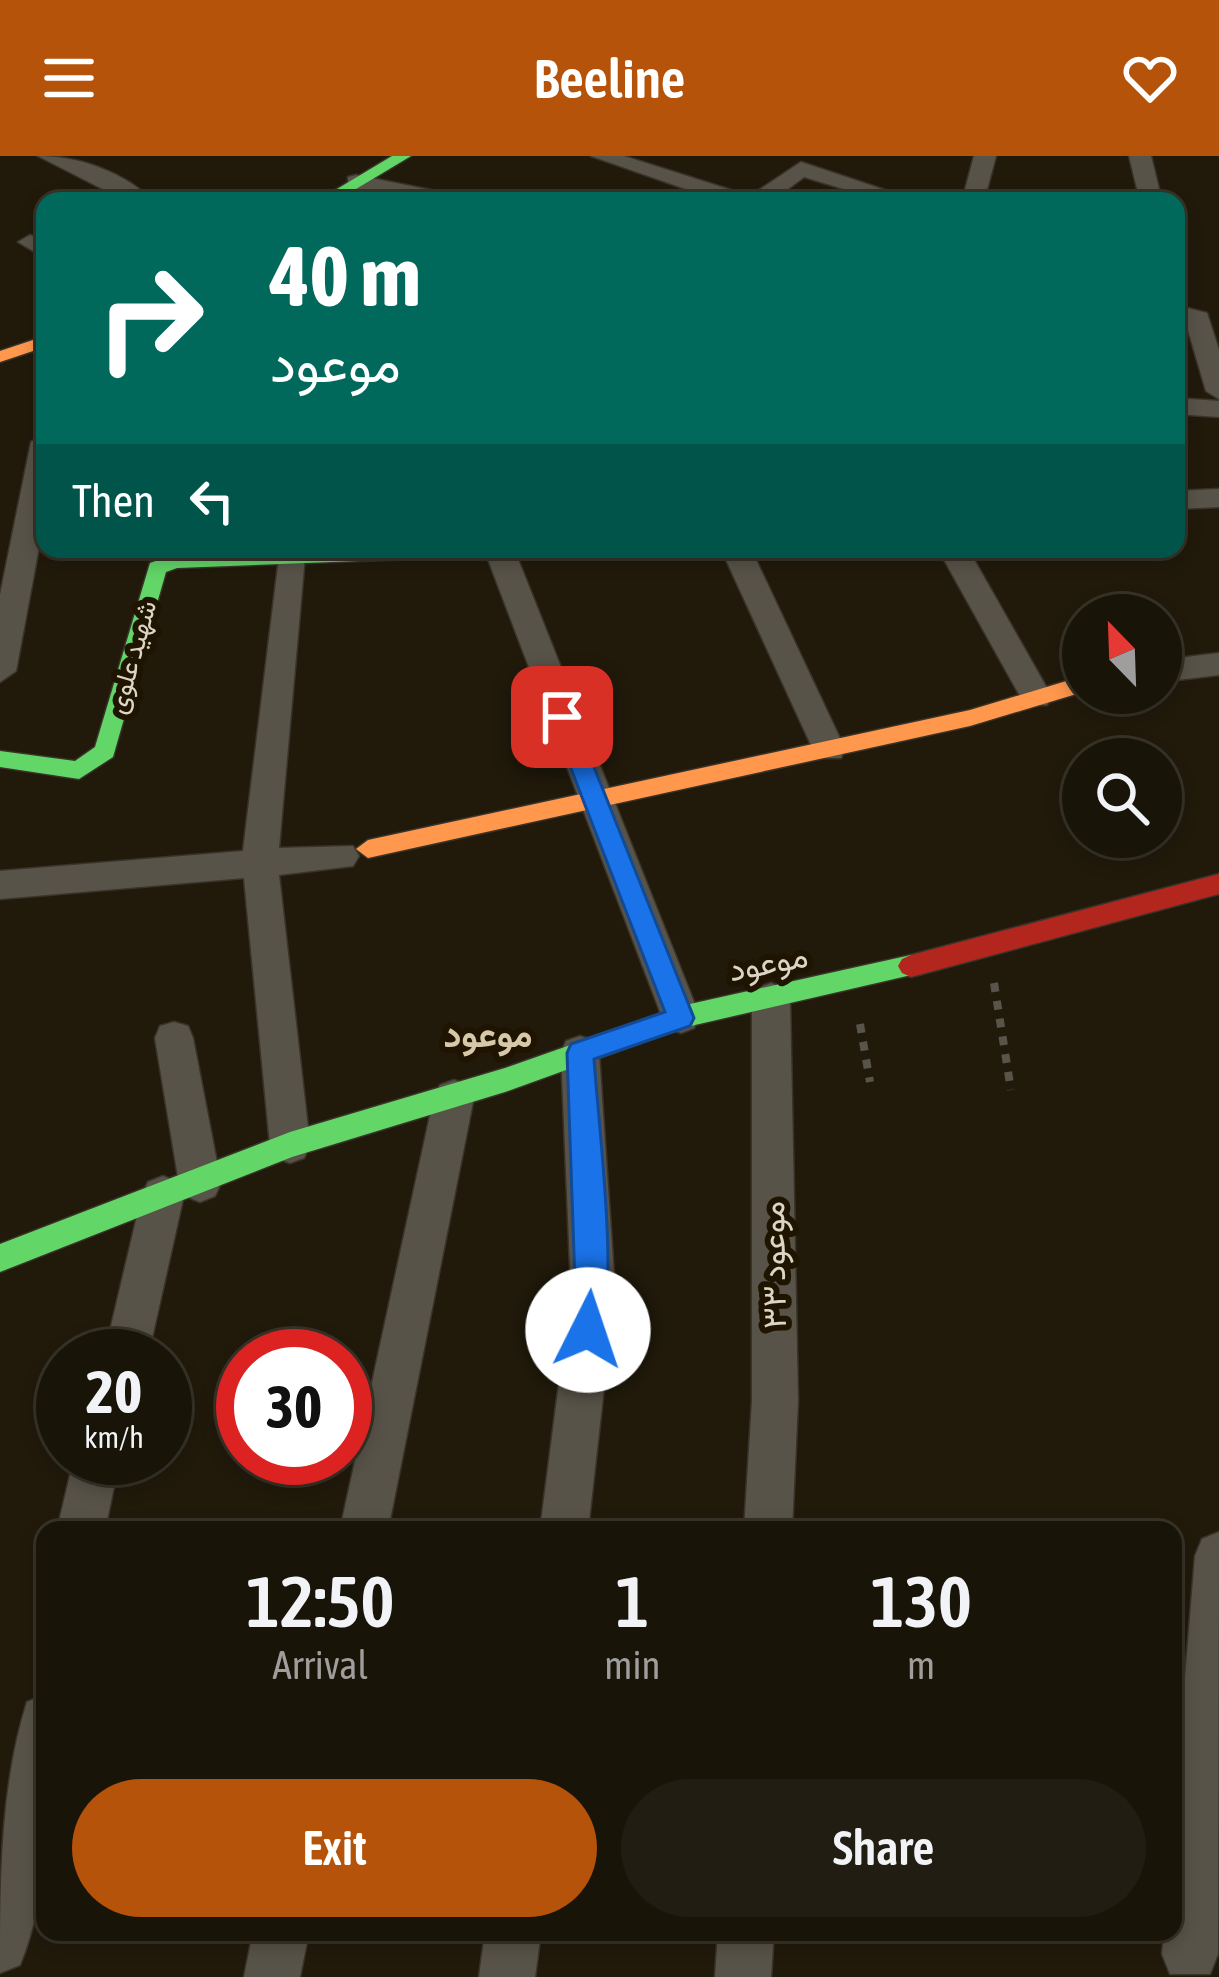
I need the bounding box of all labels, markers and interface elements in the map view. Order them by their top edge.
icon: menu [36,45,102,111]
icon: heart [1117,45,1183,111]
text: Beeline [534,48,685,109]
text: 40 m [270,228,421,324]
icon: right [72,240,228,396]
text: موعود [270,332,401,393]
icon: left [179,468,245,534]
text: Then [72,475,155,527]
north arrow [1062,594,1182,714]
map controls [1062,594,1182,858]
street label: شهید علوی [101,597,164,718]
pin [511,666,613,768]
icon: arrive [529,684,595,750]
button: search [1062,738,1182,858]
street label: موعود [725,936,811,990]
district label: موعود [443,1013,533,1057]
street label: موعود ۳۳ [753,1201,795,1329]
position arrow [525,1267,651,1393]
speed limit sign: 30 [216,1329,372,1485]
text: 20 [86,1357,142,1426]
text: km/h [84,1420,144,1454]
text: 12:50 [246,1560,394,1642]
text: 1 [615,1560,649,1642]
text: 130 [870,1560,972,1642]
text: Arrival [273,1643,368,1687]
text: min [604,1643,660,1687]
text: m [907,1643,935,1687]
button: Exit [72,1779,597,1917]
button: Share [621,1779,1146,1917]

